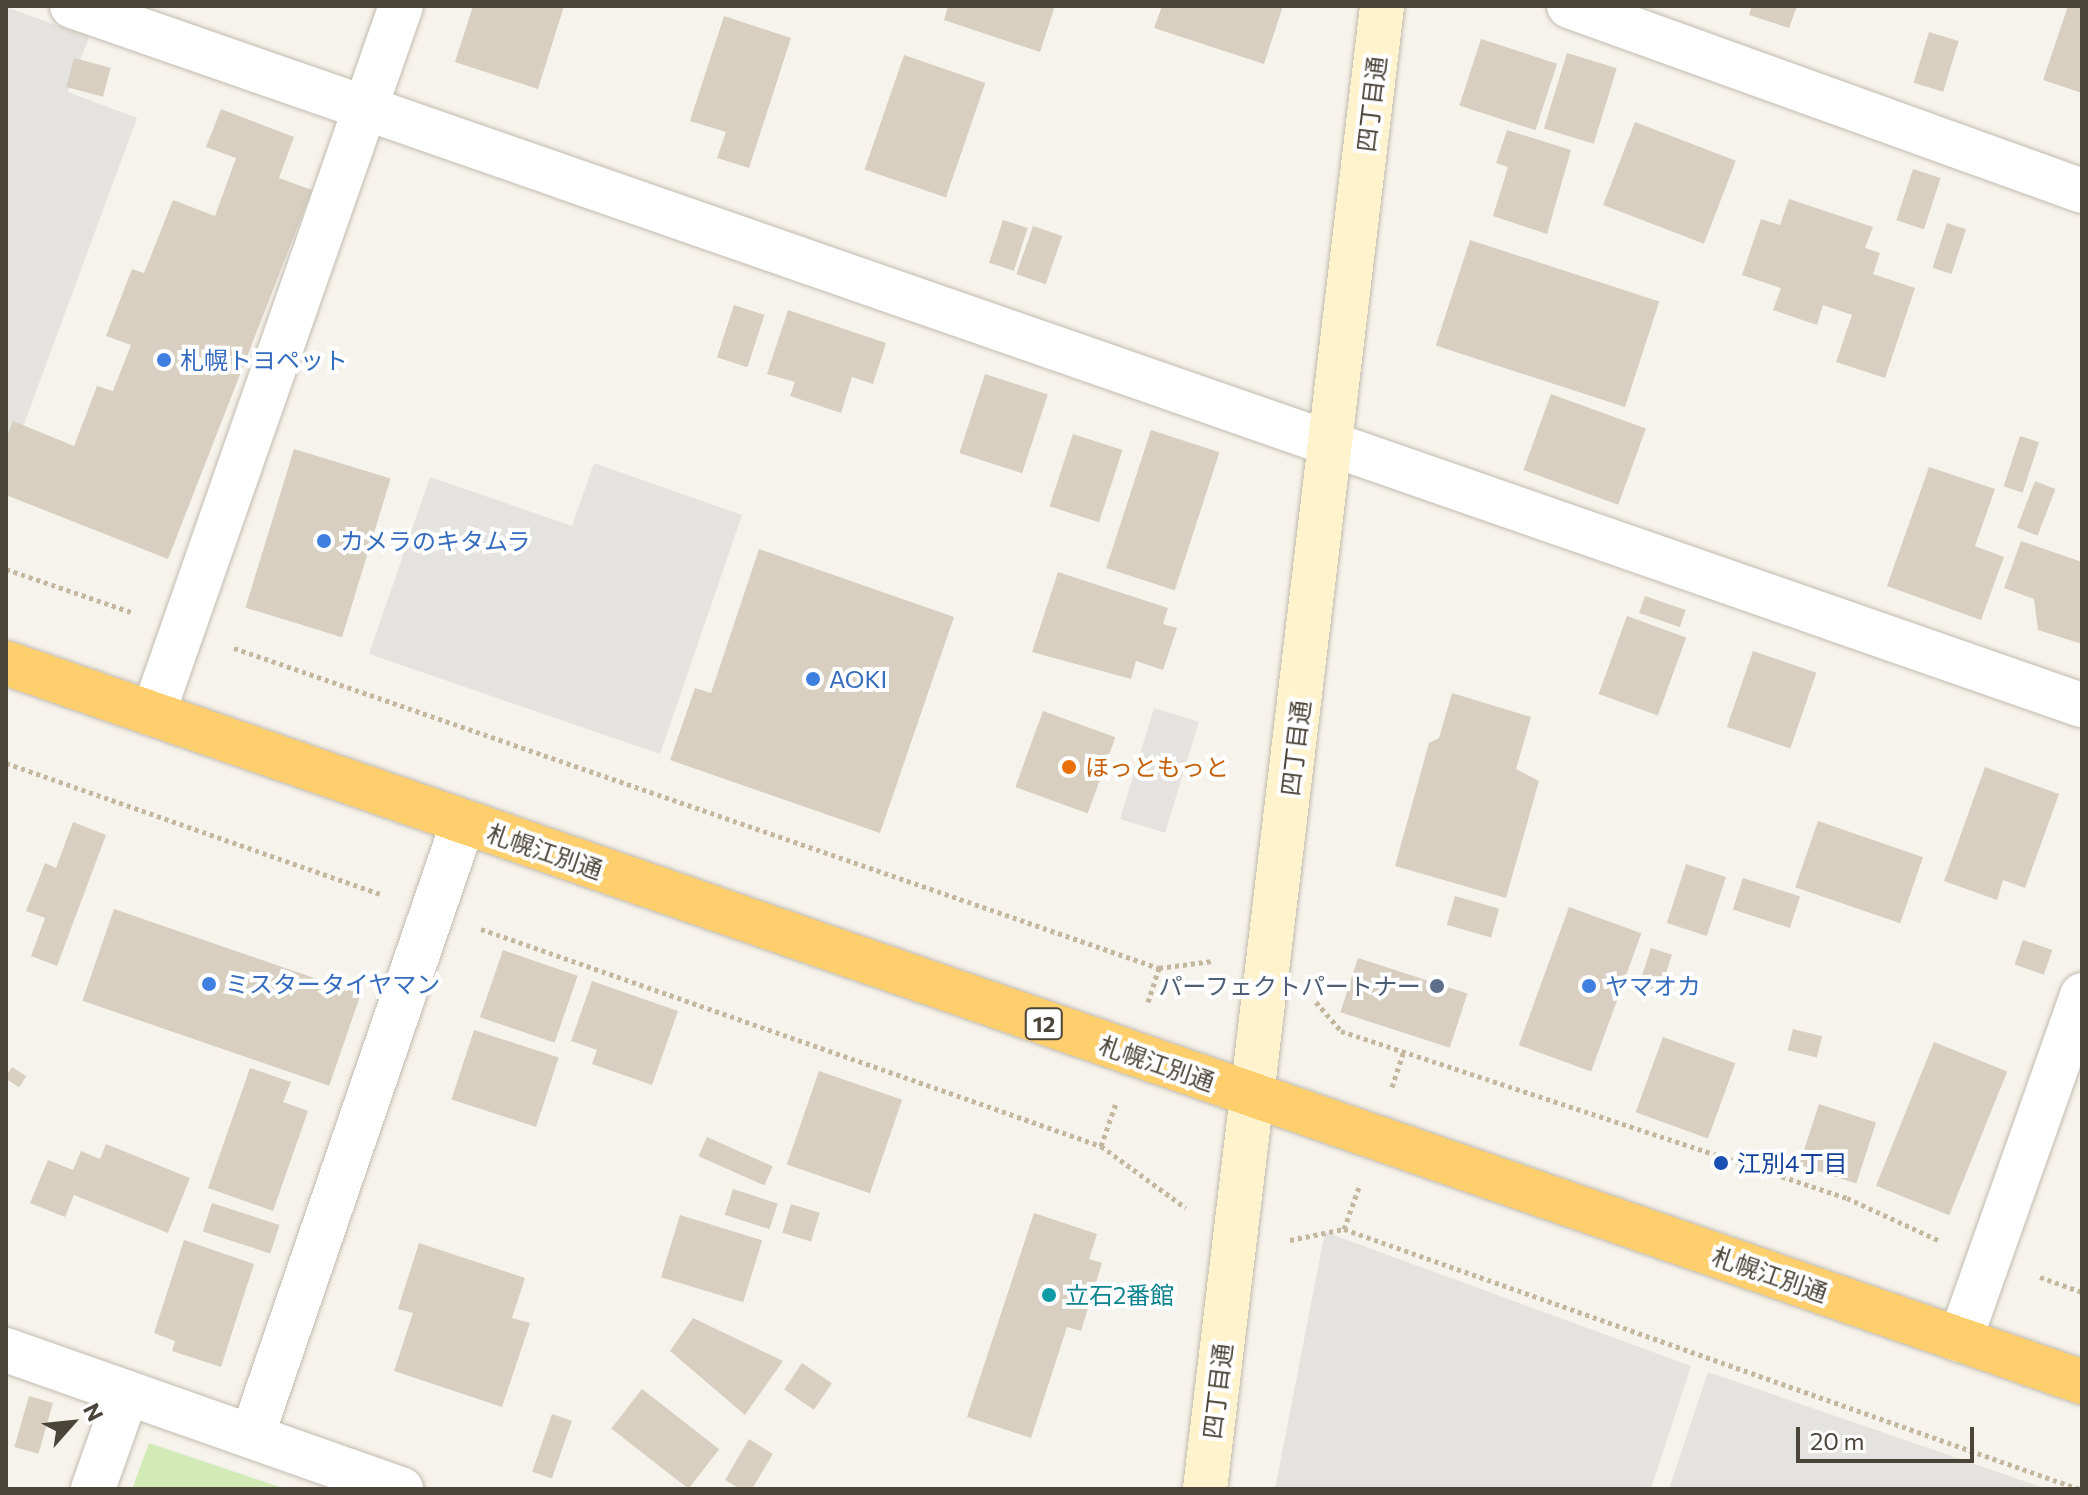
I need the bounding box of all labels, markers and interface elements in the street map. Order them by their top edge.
street label: 四丁目通 [1351,55,1391,153]
place label: 札幌トヨペット [180,346,348,374]
marker: 札幌トヨペット [155,351,173,369]
place label: カメラのキタムラ [340,527,532,555]
marker: カメラのキタムラ [315,532,333,550]
place label: AOKI [829,665,887,693]
marker: AOKI [804,670,822,688]
street label: 四丁目通 [1275,699,1315,797]
place label: ほっともっと [1085,753,1229,781]
marker: ほっともっと [1060,758,1078,776]
street label: 札幌江別通 [484,818,606,884]
place label: ミスタータイヤマン [225,970,441,998]
place label: パーフェクトパートナー [1157,972,1421,1000]
place label: ヤマオカ [1605,972,1701,1000]
marker: ミスタータイヤマン [200,975,218,993]
marker: パーフェクトパートナー [1428,977,1446,995]
marker: ヤマオカ [1580,977,1598,995]
road number: 12 [1024,1006,1064,1042]
street label: 札幌江別通 [1096,1030,1218,1096]
place label: 江別4丁目 [1737,1149,1847,1177]
marker: 江別4丁目 [1712,1154,1730,1172]
street label: 札幌江別通 [1709,1241,1831,1307]
place label: 立石2番館 [1065,1281,1174,1309]
marker: 立石2番館 [1040,1286,1058,1304]
street label: 四丁目通 [1197,1342,1237,1440]
north arrow [32,1383,112,1463]
text: N [78,1398,110,1425]
scale bar [1800,1411,1978,1461]
text: 20 m [1810,1426,1864,1455]

